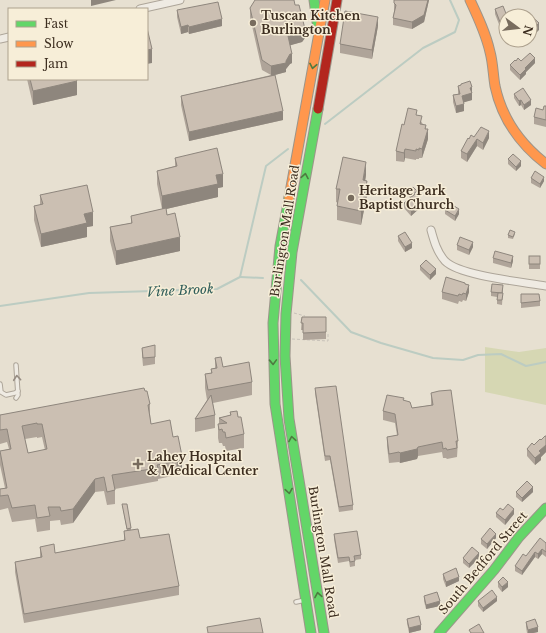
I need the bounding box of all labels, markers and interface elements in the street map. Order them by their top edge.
legend [8,8,148,80]
place label: Tuscan Kitchen Burlington [261,8,360,37]
north arrow [498,8,538,48]
text: Fast [44,16,69,31]
marker: Tuscan Kitchen Burlington [248,18,258,28]
text: N [519,24,536,38]
text: Slow [44,36,74,51]
text: Jam [42,56,68,71]
one-way arrow [309,63,317,69]
street label: Burlington Mall Road [267,164,302,298]
one-way arrow [301,173,309,179]
place label: Heritage Park Baptist Church [359,183,455,212]
marker: Heritage Park Baptist Church [346,193,356,203]
water label: Vine Brook [146,280,214,301]
one-way arrow [269,359,277,365]
one-way arrow [13,375,22,381]
one-way arrow [288,436,297,442]
place label: Lahey Hospital & Medical Center [147,449,258,478]
marker: Lahey Hospital & Medical Center [132,458,144,470]
street label: Burlington Mall Road [306,485,341,619]
one-way arrow [284,488,293,494]
street label: South Bedford Street [435,508,530,617]
one-way arrow [314,591,322,598]

